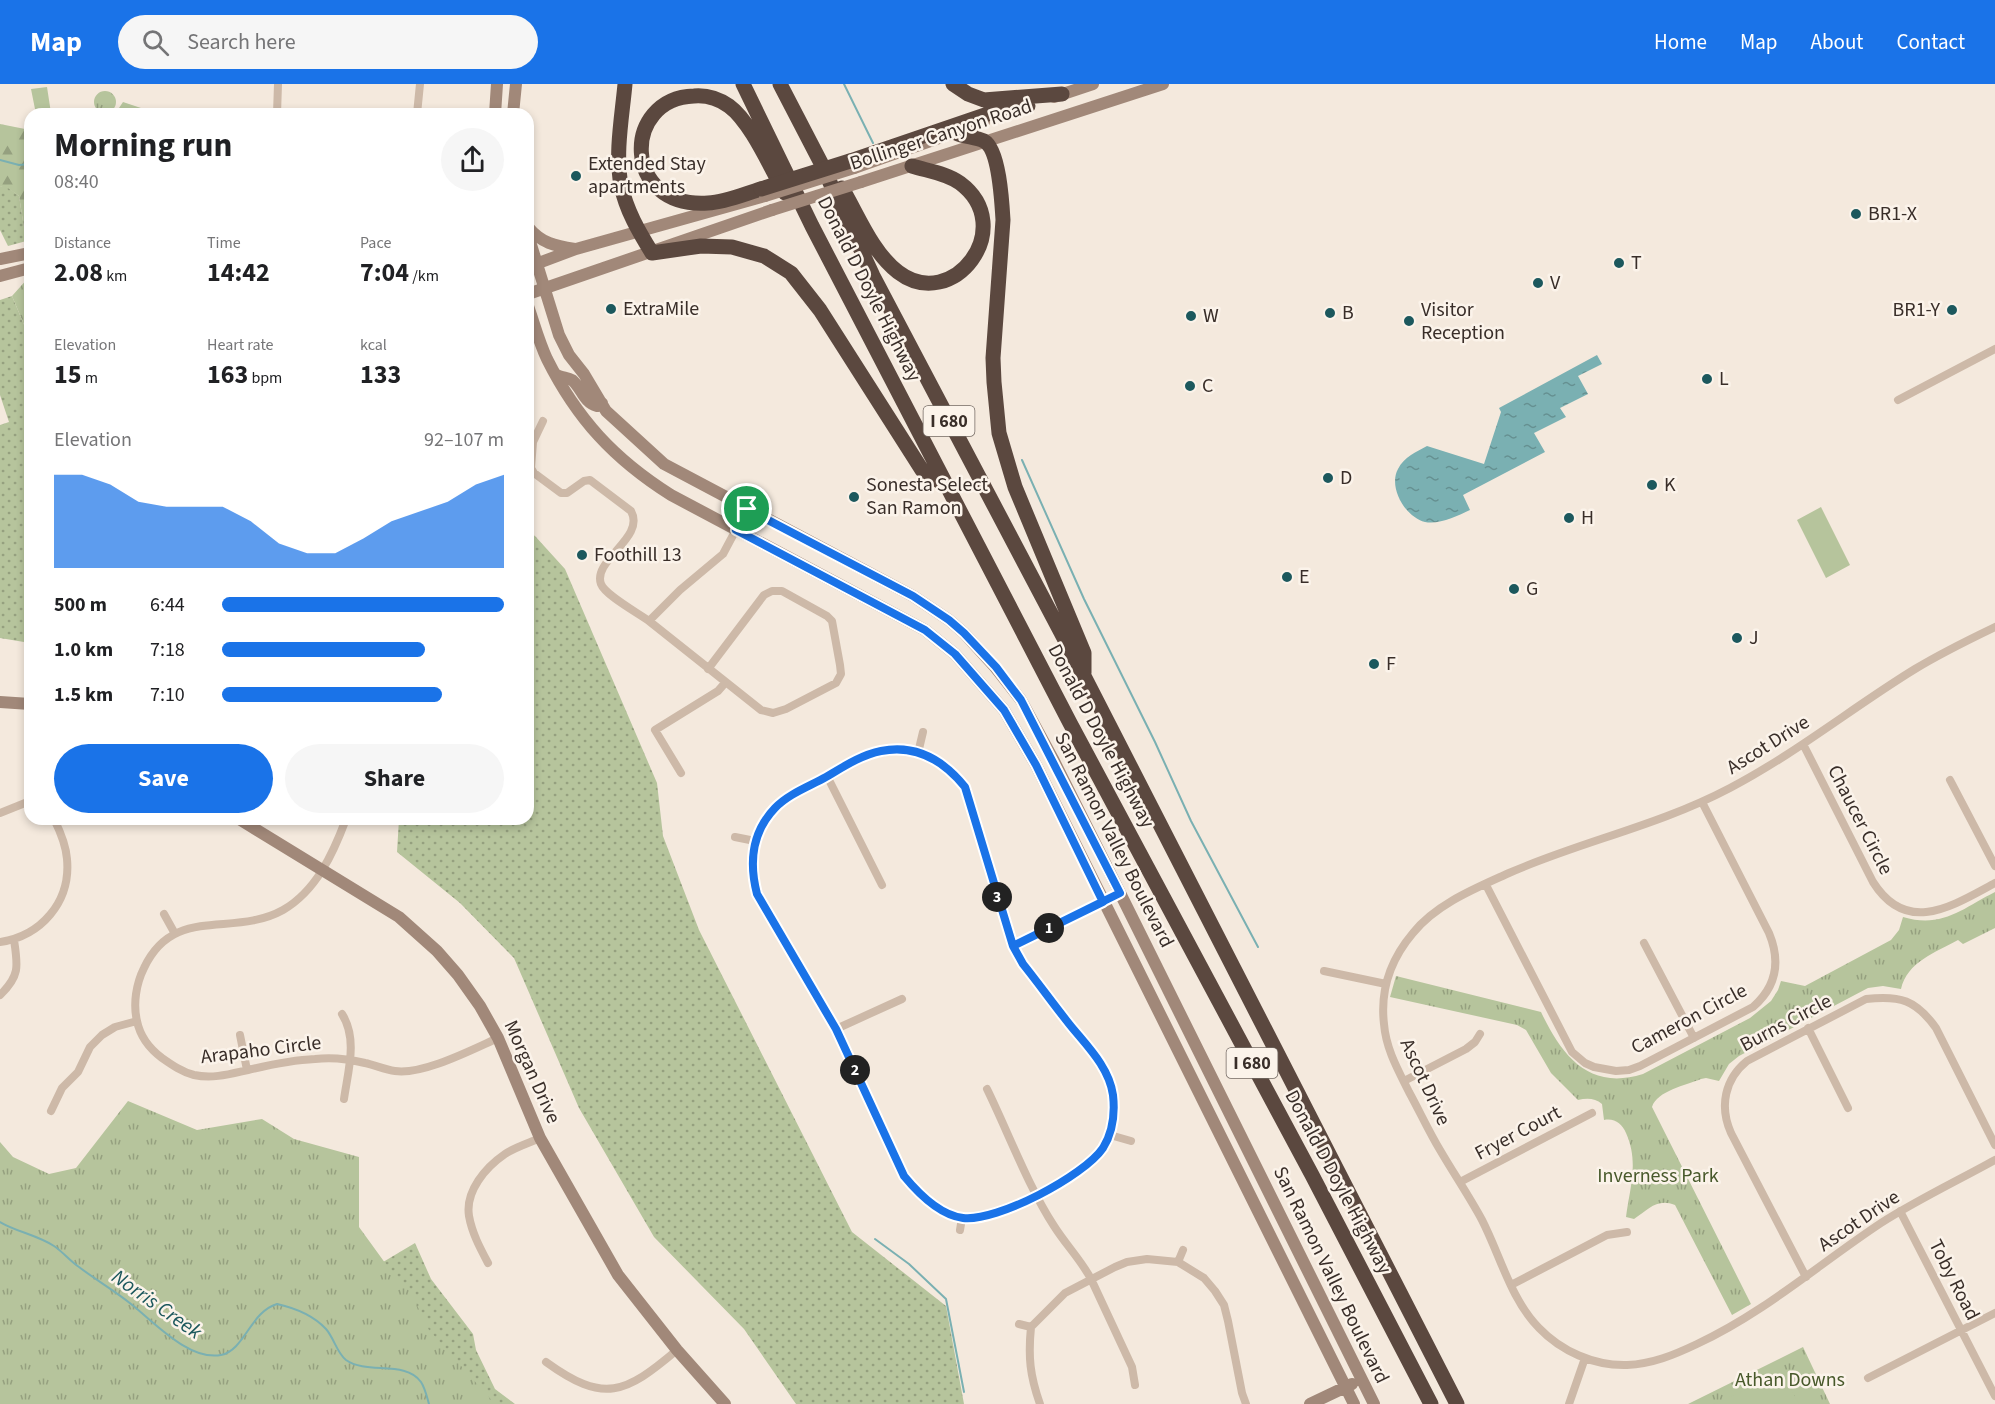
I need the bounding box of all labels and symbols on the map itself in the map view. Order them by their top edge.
street label: Bollinger Canyon Road [846,92,1036,178]
place label: Extended Stay apartments [588,150,706,201]
marker: Extended Stay apartments [569,169,583,183]
street label: Donald D Doyle Highway [810,191,928,387]
place label: BR1-X [1868,200,1917,228]
marker: BR1-X [1849,207,1863,221]
place label: T [1631,249,1642,277]
marker: T [1612,256,1626,270]
place label: V [1550,269,1561,297]
marker: V [1531,276,1545,290]
place label: ExtraMile [623,295,699,323]
place label: Visitor Reception [1421,296,1505,347]
place label: BR1-Y [1893,296,1940,324]
place label: B [1342,299,1354,327]
marker: ExtraMile [604,302,618,316]
place label: W [1203,302,1219,330]
marker: BR1-Y [1945,303,1959,317]
marker: B [1323,306,1337,320]
marker: W [1184,309,1198,323]
marker: Visitor Reception [1402,314,1416,328]
place label: L [1719,365,1729,393]
place label: C [1202,372,1213,400]
marker: L [1700,372,1714,386]
marker: C [1183,379,1197,393]
road number: I 680 [924,406,974,436]
place label: D [1340,464,1352,492]
place label: Sonesta Select San Ramon [866,471,988,522]
marker: D [1321,471,1335,485]
place label: K [1664,471,1676,499]
marker: K [1645,478,1659,492]
pin [721,483,772,534]
marker: Sonesta Select San Ramon [847,490,861,504]
place label: H [1581,504,1594,532]
marker: H [1562,511,1576,525]
place label: Foothill 13 [594,541,682,569]
marker: Foothill 13 [575,548,589,562]
place label: E [1299,563,1310,591]
marker: E [1280,570,1294,584]
place label: G [1526,575,1538,603]
marker: G [1507,582,1521,596]
place label: J [1749,624,1759,652]
marker: J [1730,631,1744,645]
street label: Donald D Doyle Highway [1041,639,1162,833]
place label: F [1386,650,1396,678]
marker: F [1367,657,1381,671]
street label: Ascot Drive [1721,708,1815,782]
street label: San Ramon Valley Boulevard [1047,727,1181,953]
street label: Chaucer Circle [1820,760,1900,880]
pin: 3 [982,882,1012,912]
pin: 1 [1034,913,1064,943]
street label: Cameron Circle [1626,977,1752,1061]
street label: Burns Circle [1735,987,1837,1059]
street label: Morgan Drive [497,1016,567,1128]
street label: Arapaho Circle [199,1029,323,1071]
street label: Ascot Drive [1393,1034,1457,1130]
road number: I 680 [1226,1048,1278,1078]
pin: 2 [840,1055,870,1085]
street label: Donald D Doyle Highway [1278,1085,1399,1279]
street label: Fryer Court [1470,1098,1566,1167]
street label: San Ramon Valley Boulevard [1266,1162,1396,1388]
park label: Inverness Park [1597,1162,1719,1190]
street label: Ascot Drive [1813,1183,1905,1259]
street label: Toby Road [1922,1235,1986,1325]
water label: Norris Creek [106,1262,209,1347]
park label: Athan Downs [1735,1366,1845,1394]

